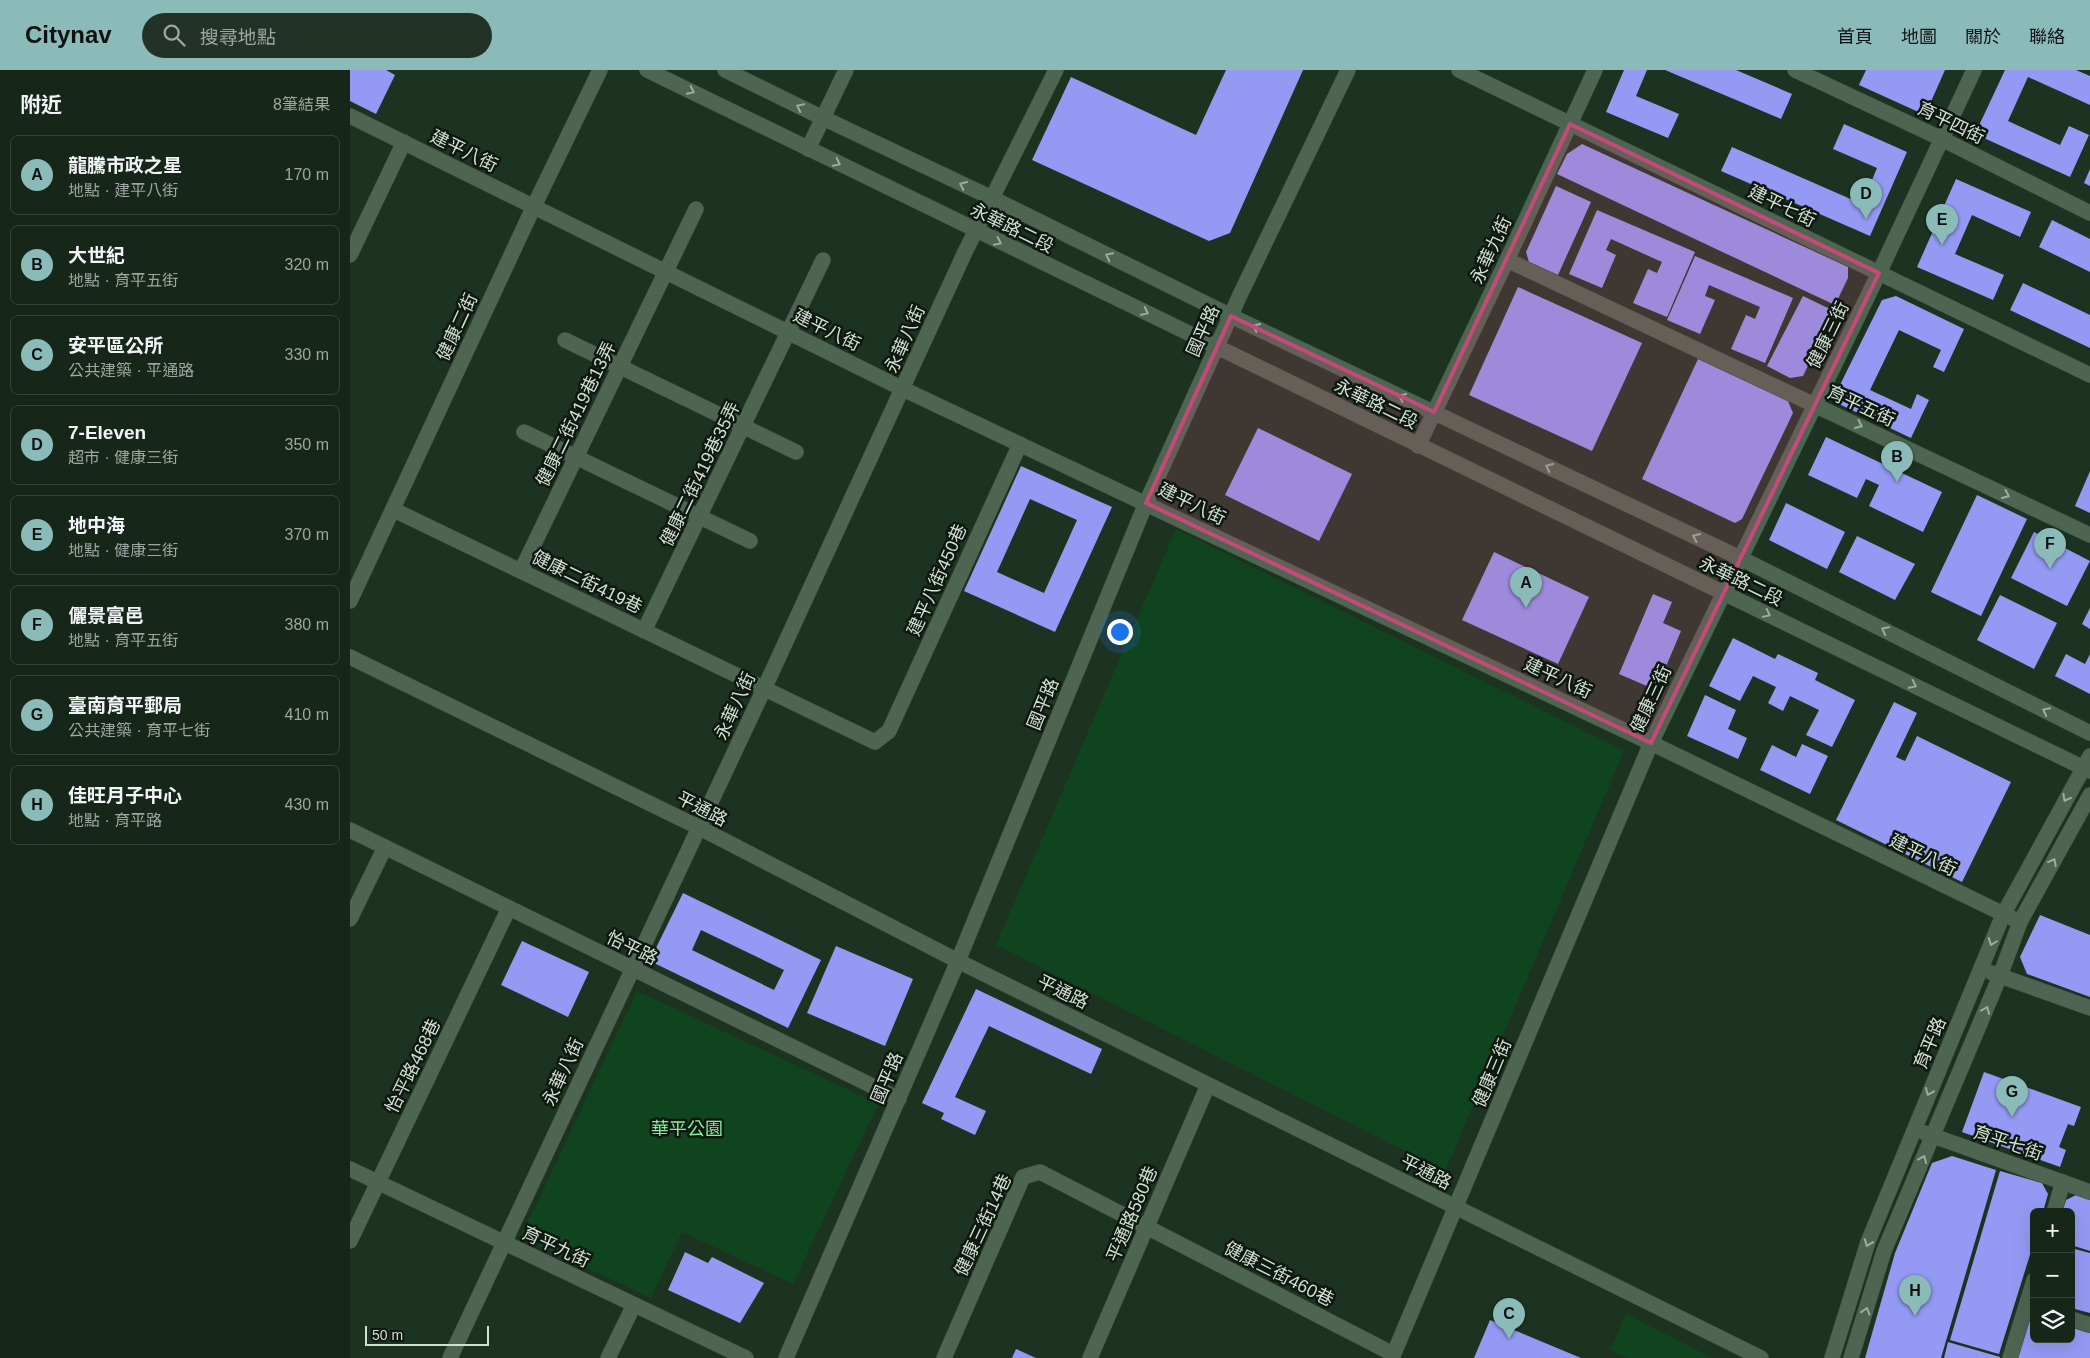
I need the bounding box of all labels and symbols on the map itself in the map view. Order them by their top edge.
one-way arrow [685,85,694,95]
street label: 育平四街 [1914,98,1988,148]
one-way arrow [796,103,805,113]
street label: 建平八街 [427,126,501,176]
one-way arrow [831,157,840,167]
pin: D [1850,178,1882,219]
one-way arrow [959,181,968,191]
street label: 建平七街 [1745,181,1819,231]
street label: 永華路二段 [967,199,1057,257]
pin: E [1926,204,1958,245]
street label: 永華九街 [1467,213,1515,287]
one-way arrow [993,236,1002,246]
one-way arrow [1105,251,1114,262]
street label: 健康二街 [433,290,481,364]
street label: 健康三街 [1803,298,1853,372]
street label: 永華八街 [881,302,929,376]
street label: 國平路 [1183,302,1223,360]
street label: 建平八街 [790,305,864,355]
one-way arrow [1140,306,1149,317]
one-way arrow [1252,323,1261,334]
street label: 健康二街419巷13弄 [532,339,620,489]
street label: 永華路二段 [1331,375,1421,433]
street label: 育平五街 [1824,382,1898,430]
one-way arrow [1398,393,1407,403]
street label: 健康二街419巷35弄 [656,399,744,549]
one-way arrow [1854,419,1863,430]
pin: B [1881,441,1913,482]
one-way arrow [1545,463,1554,473]
street label: 建平八街 [1155,479,1229,529]
one-way arrow [2001,489,2010,500]
street label: 建平八街450巷 [903,521,971,639]
pin: F [2034,528,2066,569]
one-way arrow [1692,533,1701,543]
street label: 健康二街419巷 [529,547,645,617]
street label: 永華路二段 [1696,552,1786,610]
pin: A [1510,567,1542,608]
one-way arrow [1762,608,1771,618]
your location [1107,619,1133,645]
one-way arrow [1882,626,1891,636]
street label: 建平八街 [1521,654,1595,702]
street label: 健康三街 [1627,662,1675,736]
street label: 永華八街 [711,669,759,743]
street label: 國平路 [1024,675,1062,733]
one-way arrow [1908,679,1917,689]
one-way arrow [2043,707,2052,717]
street label: 平通路 [673,788,731,830]
one-way arrow [2062,793,2072,802]
street label: 建平八街 [1886,830,1960,880]
one-way arrow [2047,858,2057,867]
street label: 怡平路 [603,927,661,969]
one-way arrow [1987,938,1997,946]
street label: 平通路 [1034,971,1092,1013]
one-way arrow [1980,1006,1990,1014]
street label: 育平路 [1910,1014,1950,1072]
street label: 怡平路468巷 [382,1016,444,1116]
street label: 永華八街 [539,1035,587,1109]
street label: 健康三街 [1469,1036,1515,1110]
street label: 國平路 [867,1049,907,1107]
pin: G [1996,1076,2028,1117]
one-way arrow [1925,1088,1935,1096]
park label: 華平公園 [651,1119,723,1139]
street label: 育平七街 [1971,1122,2045,1164]
street label: 平通路 [1397,1151,1455,1193]
one-way arrow [1916,1155,1927,1164]
street label: 平通路580巷 [1103,1163,1161,1265]
street label: 健康三街14巷 [951,1171,1015,1279]
street label: 育平九街 [519,1223,593,1271]
street label: 健康三街460巷 [1221,1238,1337,1310]
one-way arrow [1864,1238,1874,1247]
pin: H [1899,1275,1931,1316]
pin: C [1493,1298,1525,1339]
one-way arrow [1860,1308,1870,1316]
scale bar [365,1323,489,1346]

